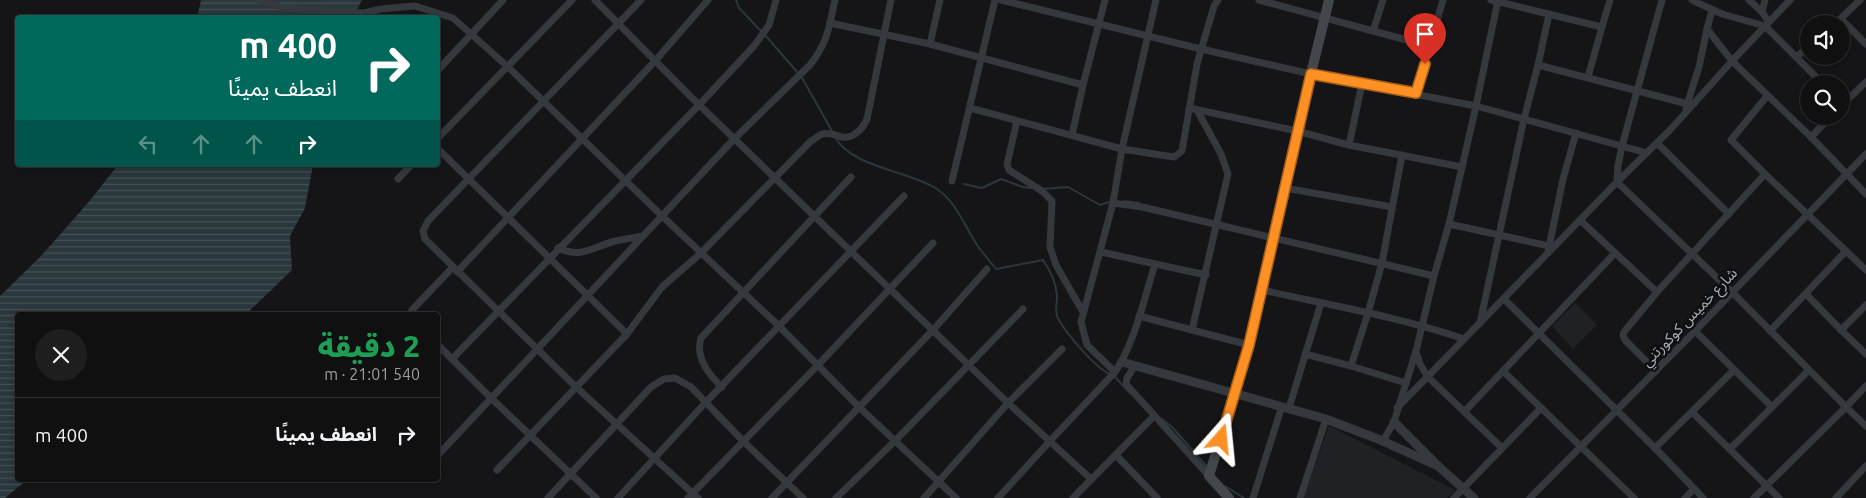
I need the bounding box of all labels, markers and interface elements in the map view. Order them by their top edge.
pin [1404,13,1446,64]
map controls [1800,15,1850,125]
button: sound [1800,15,1850,65]
icon: arrive [1411,20,1439,48]
text: 400 m [239,25,337,65]
icon: right [355,35,420,100]
text: انعطف يمينًا [228,75,337,100]
button: search [1800,75,1850,125]
icon: left [134,130,162,158]
icon: ahead [187,130,215,158]
icon: ahead [240,130,268,158]
icon: right [293,130,321,158]
street label: شارع خميس كوكورتني [1638,264,1743,373]
button: close [35,329,87,381]
text: 2 دقيقة [318,329,420,363]
text: 540 m · 21:01 [324,365,420,383]
position arrow [1194,412,1246,464]
icon: right [392,421,420,449]
text: انعطف يمينًا [275,423,377,445]
text: 400 m [35,424,88,446]

